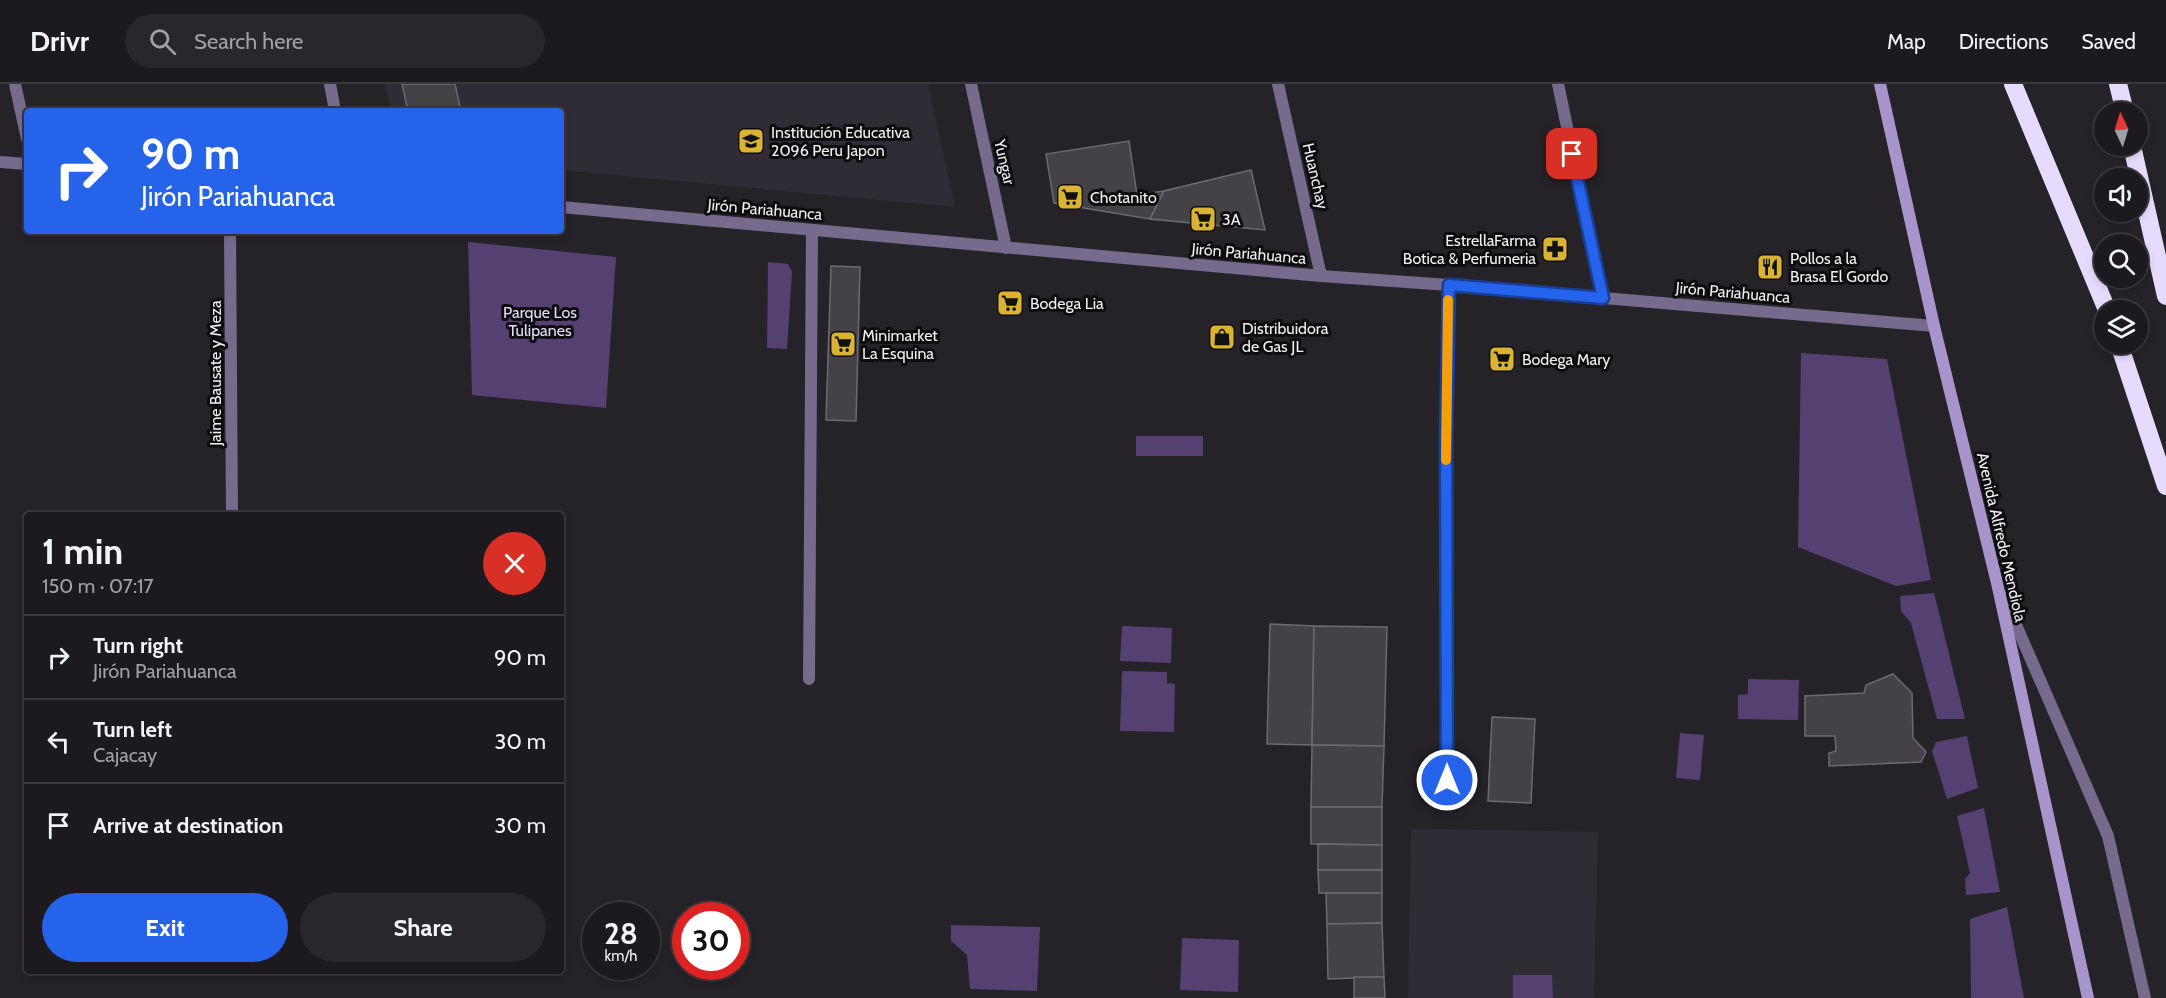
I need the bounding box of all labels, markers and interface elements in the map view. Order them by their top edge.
search box [125,14,545,68]
text: Drivr [30,24,89,58]
icon: search [146,25,179,58]
text: Search here [194,28,303,55]
text: Map [1887,29,1926,54]
text: Directions [1959,29,2048,54]
text: Saved [2081,29,2136,54]
north arrow [2094,102,2148,156]
map controls [2094,102,2148,354]
place label: Institución Educativa 2096 Peru Japon [771,123,910,160]
school or university icon: Institución Educativa 2096 Peru Japon [736,126,766,156]
text: 90 m [141,128,240,180]
pin [1546,128,1597,179]
icon: right [42,132,120,210]
street label: Yungar [990,137,1019,188]
icon: arrive [1555,137,1588,170]
street label: Huanchay [1299,141,1332,211]
button: sound [2094,168,2148,222]
text: Jirón Pariahuanca [141,180,335,213]
supermarket icon: Chotanito [1055,182,1085,212]
place label: Chotanito [1090,188,1157,207]
street label: Jirón Pariahuanca [706,195,823,224]
supermarket icon: 3A [1188,204,1218,234]
place label: 3A [1222,210,1241,229]
place label: EstrellaFarma Botica & Perfumeria [1403,231,1536,268]
pharmacy icon: EstrellaFarma Botica & Perfumeria [1540,234,1570,264]
button: search [2094,234,2148,288]
street label: Jirón Pariahuanca [1190,239,1307,268]
place label: Pollos a la Brasa El Gordo [1790,249,1888,286]
restaurant icon: Pollos a la Brasa El Gordo [1755,252,1785,282]
street label: Jirón Pariahuanca [1674,278,1791,307]
supermarket icon: Bodega Lia [995,288,1025,318]
place label: Bodega Lia [1030,294,1104,313]
street label: Jaime Bausate y Meza [206,300,225,447]
button: layers [2094,300,2148,354]
park label: Parque Los Tulipanes [503,303,577,340]
place label: Distribuidora de Gas JL [1242,319,1329,356]
shop icon: Distribuidora de Gas JL [1207,322,1237,352]
place label: Minimarket La Esquina [862,326,938,363]
supermarket icon: Minimarket La Esquina [828,329,858,359]
supermarket icon: Bodega Mary [1487,344,1517,374]
place label: Bodega Mary [1522,350,1610,369]
street label: Avenida Alfredo Mendiola [1973,451,2030,624]
text: 1 min [42,529,123,573]
button: close [483,532,546,595]
text: 150 m · 07:17 [42,574,154,598]
text: Turn right [93,632,183,659]
icon: right [42,641,75,674]
text: 90 m [494,644,546,671]
text: Jirón Pariahuanca [93,659,237,683]
text: Turn left [93,716,172,743]
icon: left [42,725,75,758]
text: 30 m [494,728,546,755]
text: Cajacay [93,743,157,767]
position arrow [1415,748,1479,812]
icon: arrive [42,809,75,842]
text: Arrive at destination [93,812,283,839]
text: 30 m [494,812,546,839]
button: Exit [42,893,288,962]
button: Share [300,893,546,962]
speed limit sign: 30 [672,902,750,980]
text: 28 [604,915,638,952]
text: km/h [605,947,637,965]

